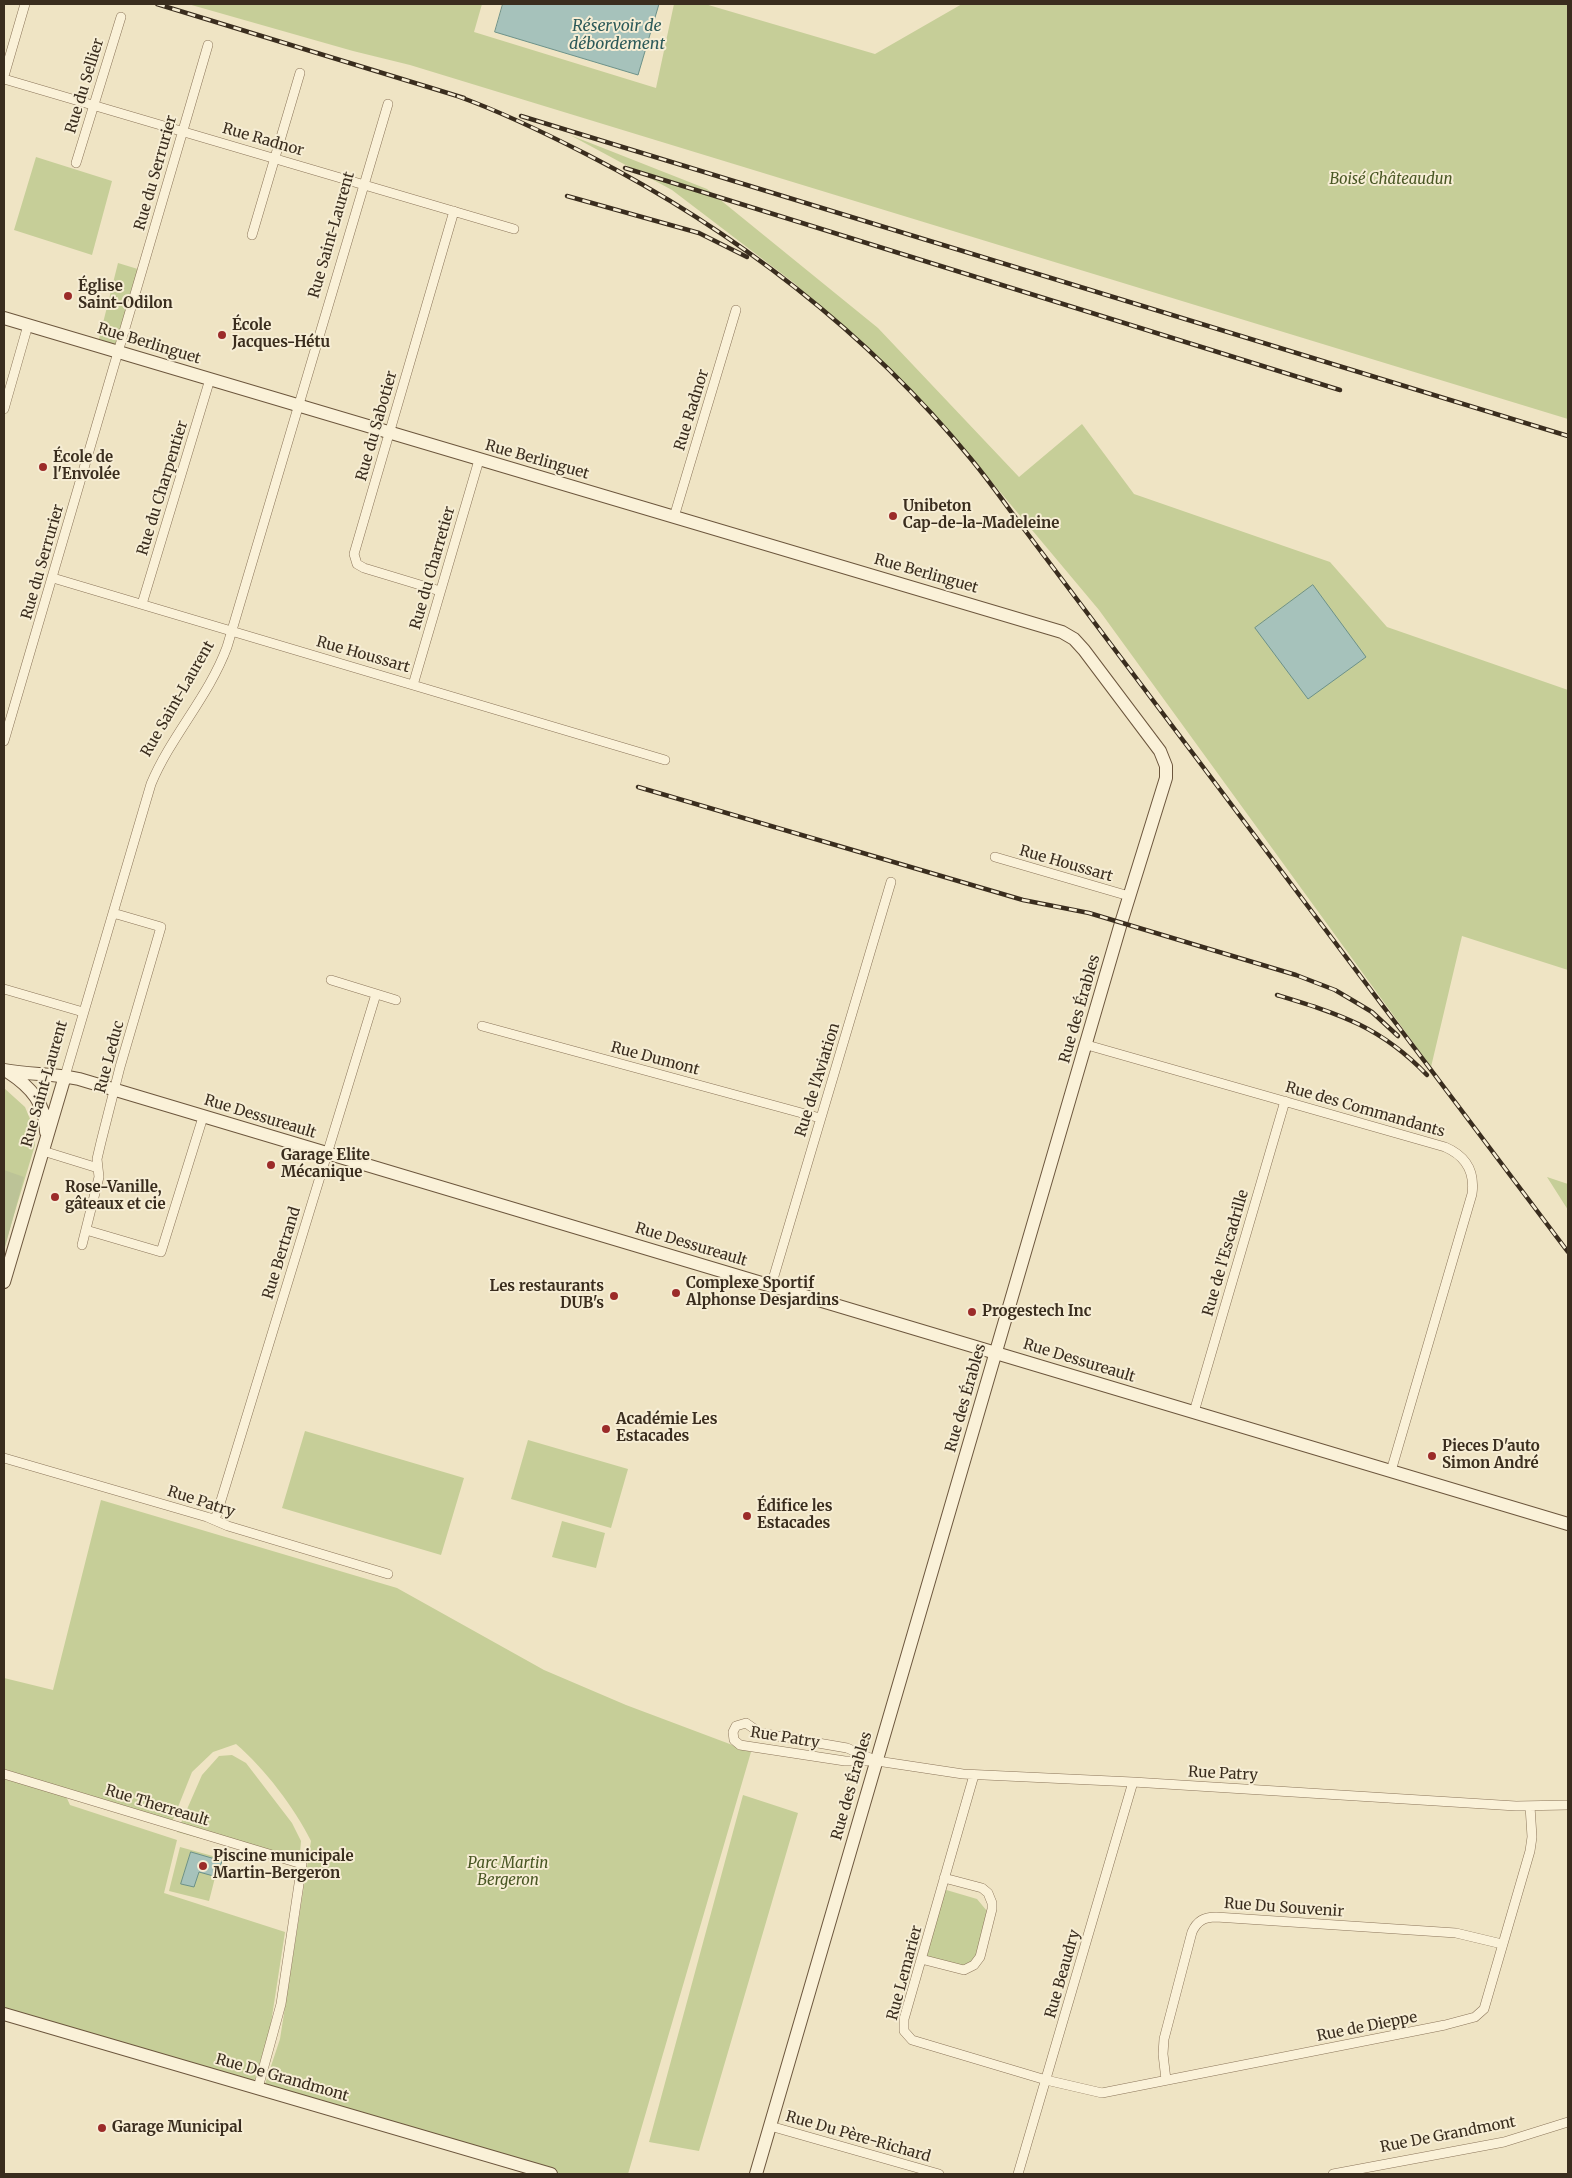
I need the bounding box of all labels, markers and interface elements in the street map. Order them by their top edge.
water label: Réservoir de débordement [569,16,665,54]
street label: Rue du Sellier [62,36,108,136]
street label: Rue du Serrurier [131,113,181,233]
street label: Rue Radnor [220,120,306,160]
street label: Rue Saint-Laurent [305,170,359,300]
park label: Boisé Châteaudun [1329,171,1453,189]
place label: Église Saint-Odilon [78,278,173,313]
marker: Église Saint-Odilon [62,290,74,302]
place label: École Jacques-Hétu [232,317,330,352]
street label: Rue Berlinguet [95,320,203,368]
marker: École Jacques-Hétu [216,329,228,341]
street label: Rue Radnor [671,367,713,453]
street label: Rue du Sabotier [353,369,401,483]
street label: Rue du Charpentier [134,418,192,558]
street label: Rue Berlinguet [483,437,591,483]
place label: École de l'Envolée [53,449,120,484]
marker: École de l'Envolée [37,461,49,473]
place label: Unibeton Cap-de-la-Madeleine [903,498,1059,533]
street label: Rue du Serrurier [18,502,68,622]
street label: Rue du Charretier [407,504,459,632]
marker: Unibeton Cap-de-la-Madeleine [887,510,899,522]
street label: Rue Berlinguet [872,551,980,597]
street label: Rue Houssart [314,633,412,677]
street label: Rue Saint-Laurent [138,638,218,760]
street label: Rue Houssart [1017,842,1115,886]
street label: Rue des Érables [1056,953,1104,1065]
street label: Rue Saint-Laurent [18,1019,72,1149]
street label: Rue Leduc [92,1019,128,1095]
street label: Rue de l'Aviation [792,1021,844,1139]
street label: Rue Dumont [609,1039,701,1079]
street label: Rue des Commandants [1283,1079,1447,1141]
street label: Rue Dessureault [202,1091,318,1143]
place label: Garage Elite Mécanique [281,1147,370,1182]
marker: Garage Elite Mécanique [265,1159,277,1171]
place label: Rose-Vanille, gâteaux et cie [65,1179,166,1214]
street label: Rue de l'Escadrille [1199,1188,1253,1318]
marker: Rose-Vanille, gâteaux et cie [49,1191,61,1203]
street label: Rue Bertrand [259,1205,305,1301]
street label: Rue Dessureault [633,1219,749,1271]
place label: Complexe Sportif Alphonse Desjardins [686,1275,839,1310]
place label: Les restaurants DUB's [489,1278,604,1313]
marker: Complexe Sportif Alphonse Desjardins [670,1287,682,1299]
marker: Les restaurants DUB's [608,1290,620,1302]
place label: Progestech Inc [982,1303,1091,1321]
marker: Progestech Inc [966,1306,978,1318]
street label: Rue Dessureault [1021,1335,1137,1387]
street label: Rue des Érables [942,1342,990,1454]
place label: Académie Les Estacades [616,1411,717,1446]
marker: Académie Les Estacades [600,1423,612,1435]
place label: Pieces D'auto Simon André [1442,1438,1540,1473]
marker: Pieces D'auto Simon André [1426,1450,1438,1462]
street label: Rue Patry [165,1483,237,1521]
place label: Édifice les Estacades [757,1498,832,1533]
marker: Édifice les Estacades [741,1510,753,1522]
street label: Rue Patry [749,1724,821,1752]
street label: Rue des Érables [828,1730,876,1842]
street label: Rue Patry [1188,1763,1258,1785]
street label: Rue Therreault [103,1782,211,1830]
place label: Piscine municipale Martin-Bergeron [213,1848,354,1883]
park label: Parc Martin Bergeron [468,1855,548,1890]
marker: Piscine municipale Martin-Bergeron [197,1860,209,1872]
street label: Rue Du Souvenir [1223,1895,1345,1921]
street label: Rue Lemarier [884,1924,926,2022]
street label: Rue Beaudry [1042,1928,1084,2020]
street label: Rue de Dieppe [1315,2008,1419,2046]
street label: Rue De Grandmont [213,2050,351,2106]
street label: Rue Du Père-Richard [784,2108,932,2166]
street label: Rue De Grandmont [1379,2113,1517,2157]
place label: Garage Municipal [112,2119,242,2137]
marker: Garage Municipal [96,2122,108,2134]

